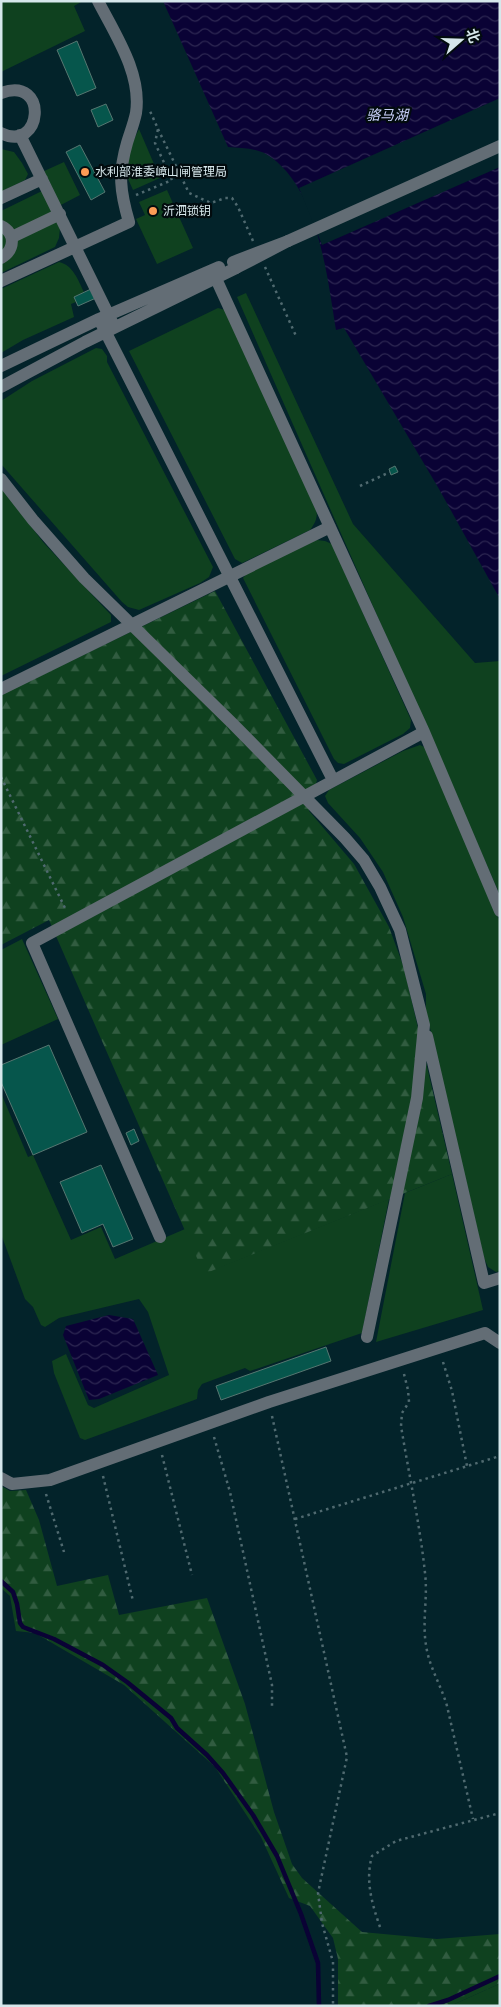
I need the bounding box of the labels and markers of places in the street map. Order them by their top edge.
place label: 水利部淮委嶂山闸管理局 [95,164,227,180]
marker: 水利部淮委嶂山闸管理局 [79,166,91,178]
place label: 沂泗锁钥 [163,203,211,219]
marker: 沂泗锁钥 [147,205,159,217]

